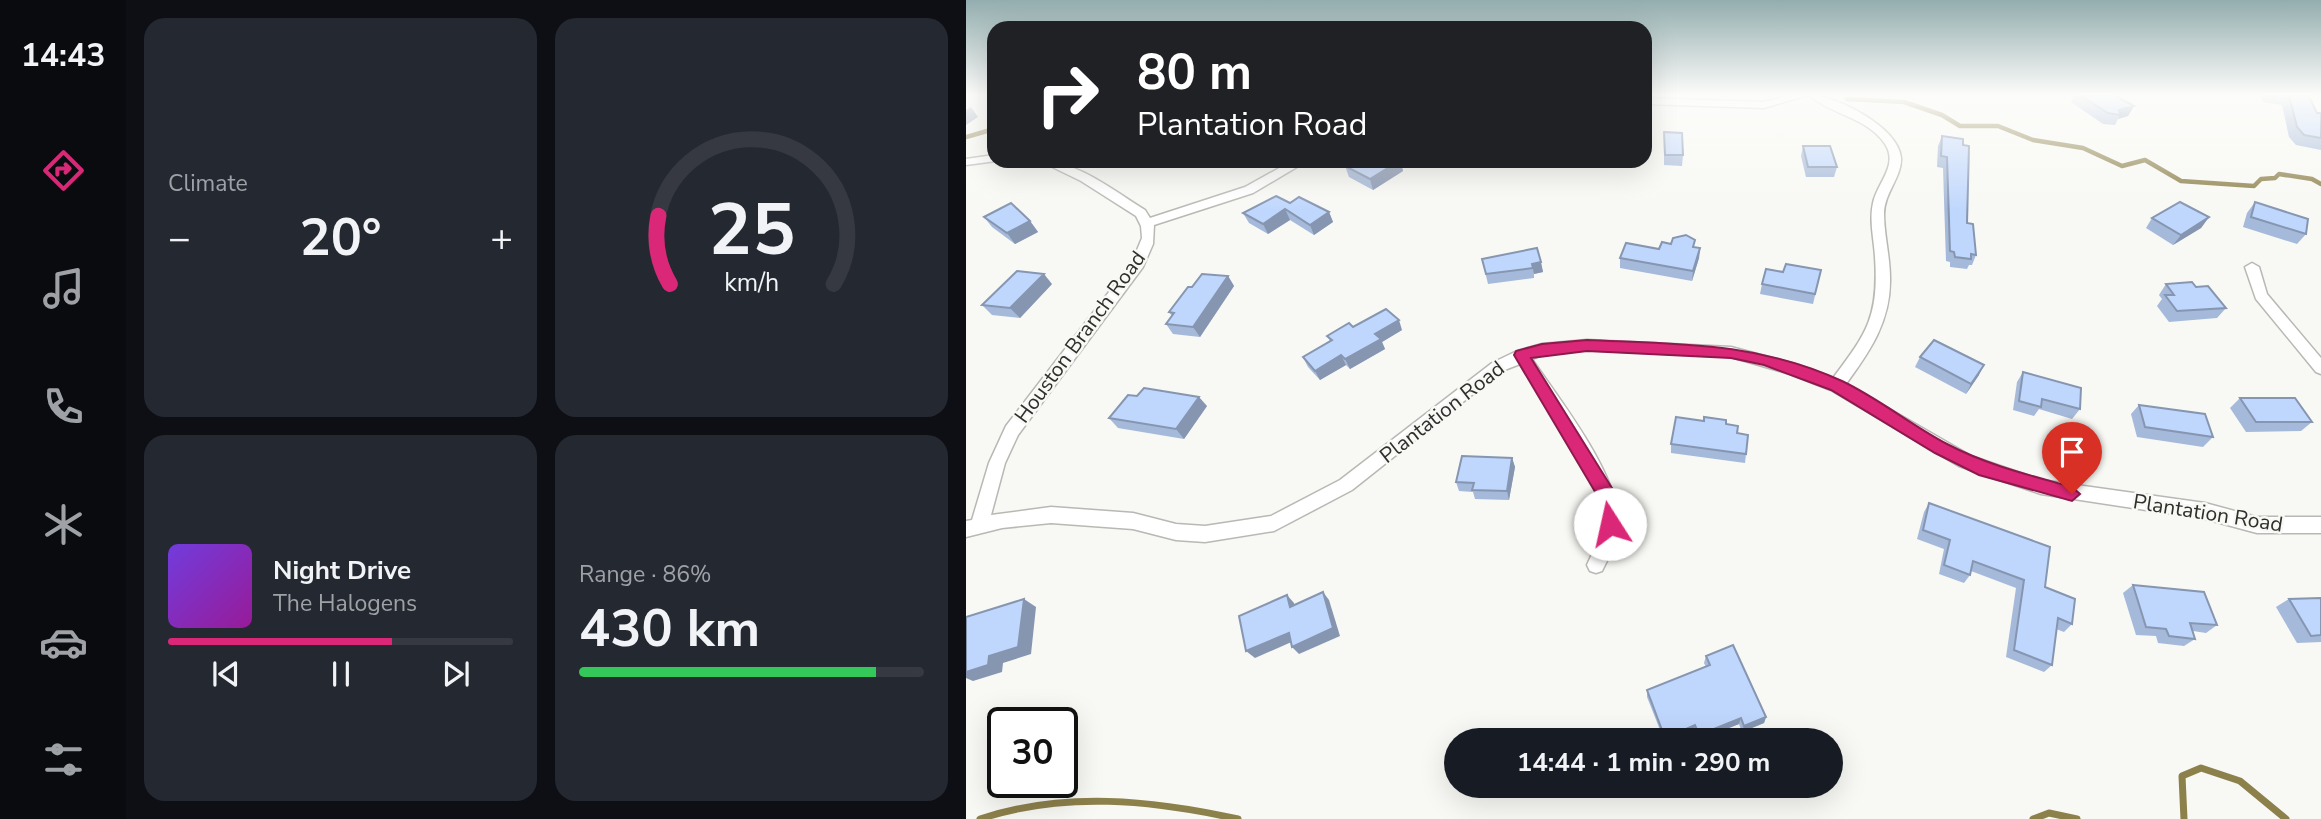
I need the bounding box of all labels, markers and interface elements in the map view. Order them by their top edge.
text: 14:43 [21,34,105,77]
text: 80 m [1137,39,1252,106]
icon: right [1022,49,1113,140]
text: Plantation Road [1137,103,1367,146]
icon: directions [39,146,88,195]
text: Climate [168,168,248,199]
text: 25 [708,180,795,280]
text: 20° [299,202,382,273]
text: − [168,213,191,264]
text: + [490,213,513,264]
street label: Houston Branch Road [1008,245,1152,429]
icon: music [39,264,88,313]
text: km/h [724,265,779,299]
street label: Plantation Road [1374,354,1510,470]
icon: phone [39,382,88,431]
pin [2042,422,2102,494]
icon: arrive [2053,433,2091,471]
position arrow [1573,487,1647,561]
street label: Plantation Road [2131,487,2285,539]
icon: climate [39,500,88,549]
text: Night Drive [273,553,411,588]
text: Range · 86% [579,559,711,590]
text: The Halogens [273,588,417,619]
text: 430 km [579,593,760,664]
icon: car [39,618,88,667]
icon: previous [207,655,245,693]
icon: pause [322,655,360,693]
icon: next [437,655,475,693]
speed limit sign: 30 [987,707,1078,798]
icon: filters [39,735,88,784]
text: 14:44 · 1 min · 290 m [1517,745,1770,780]

